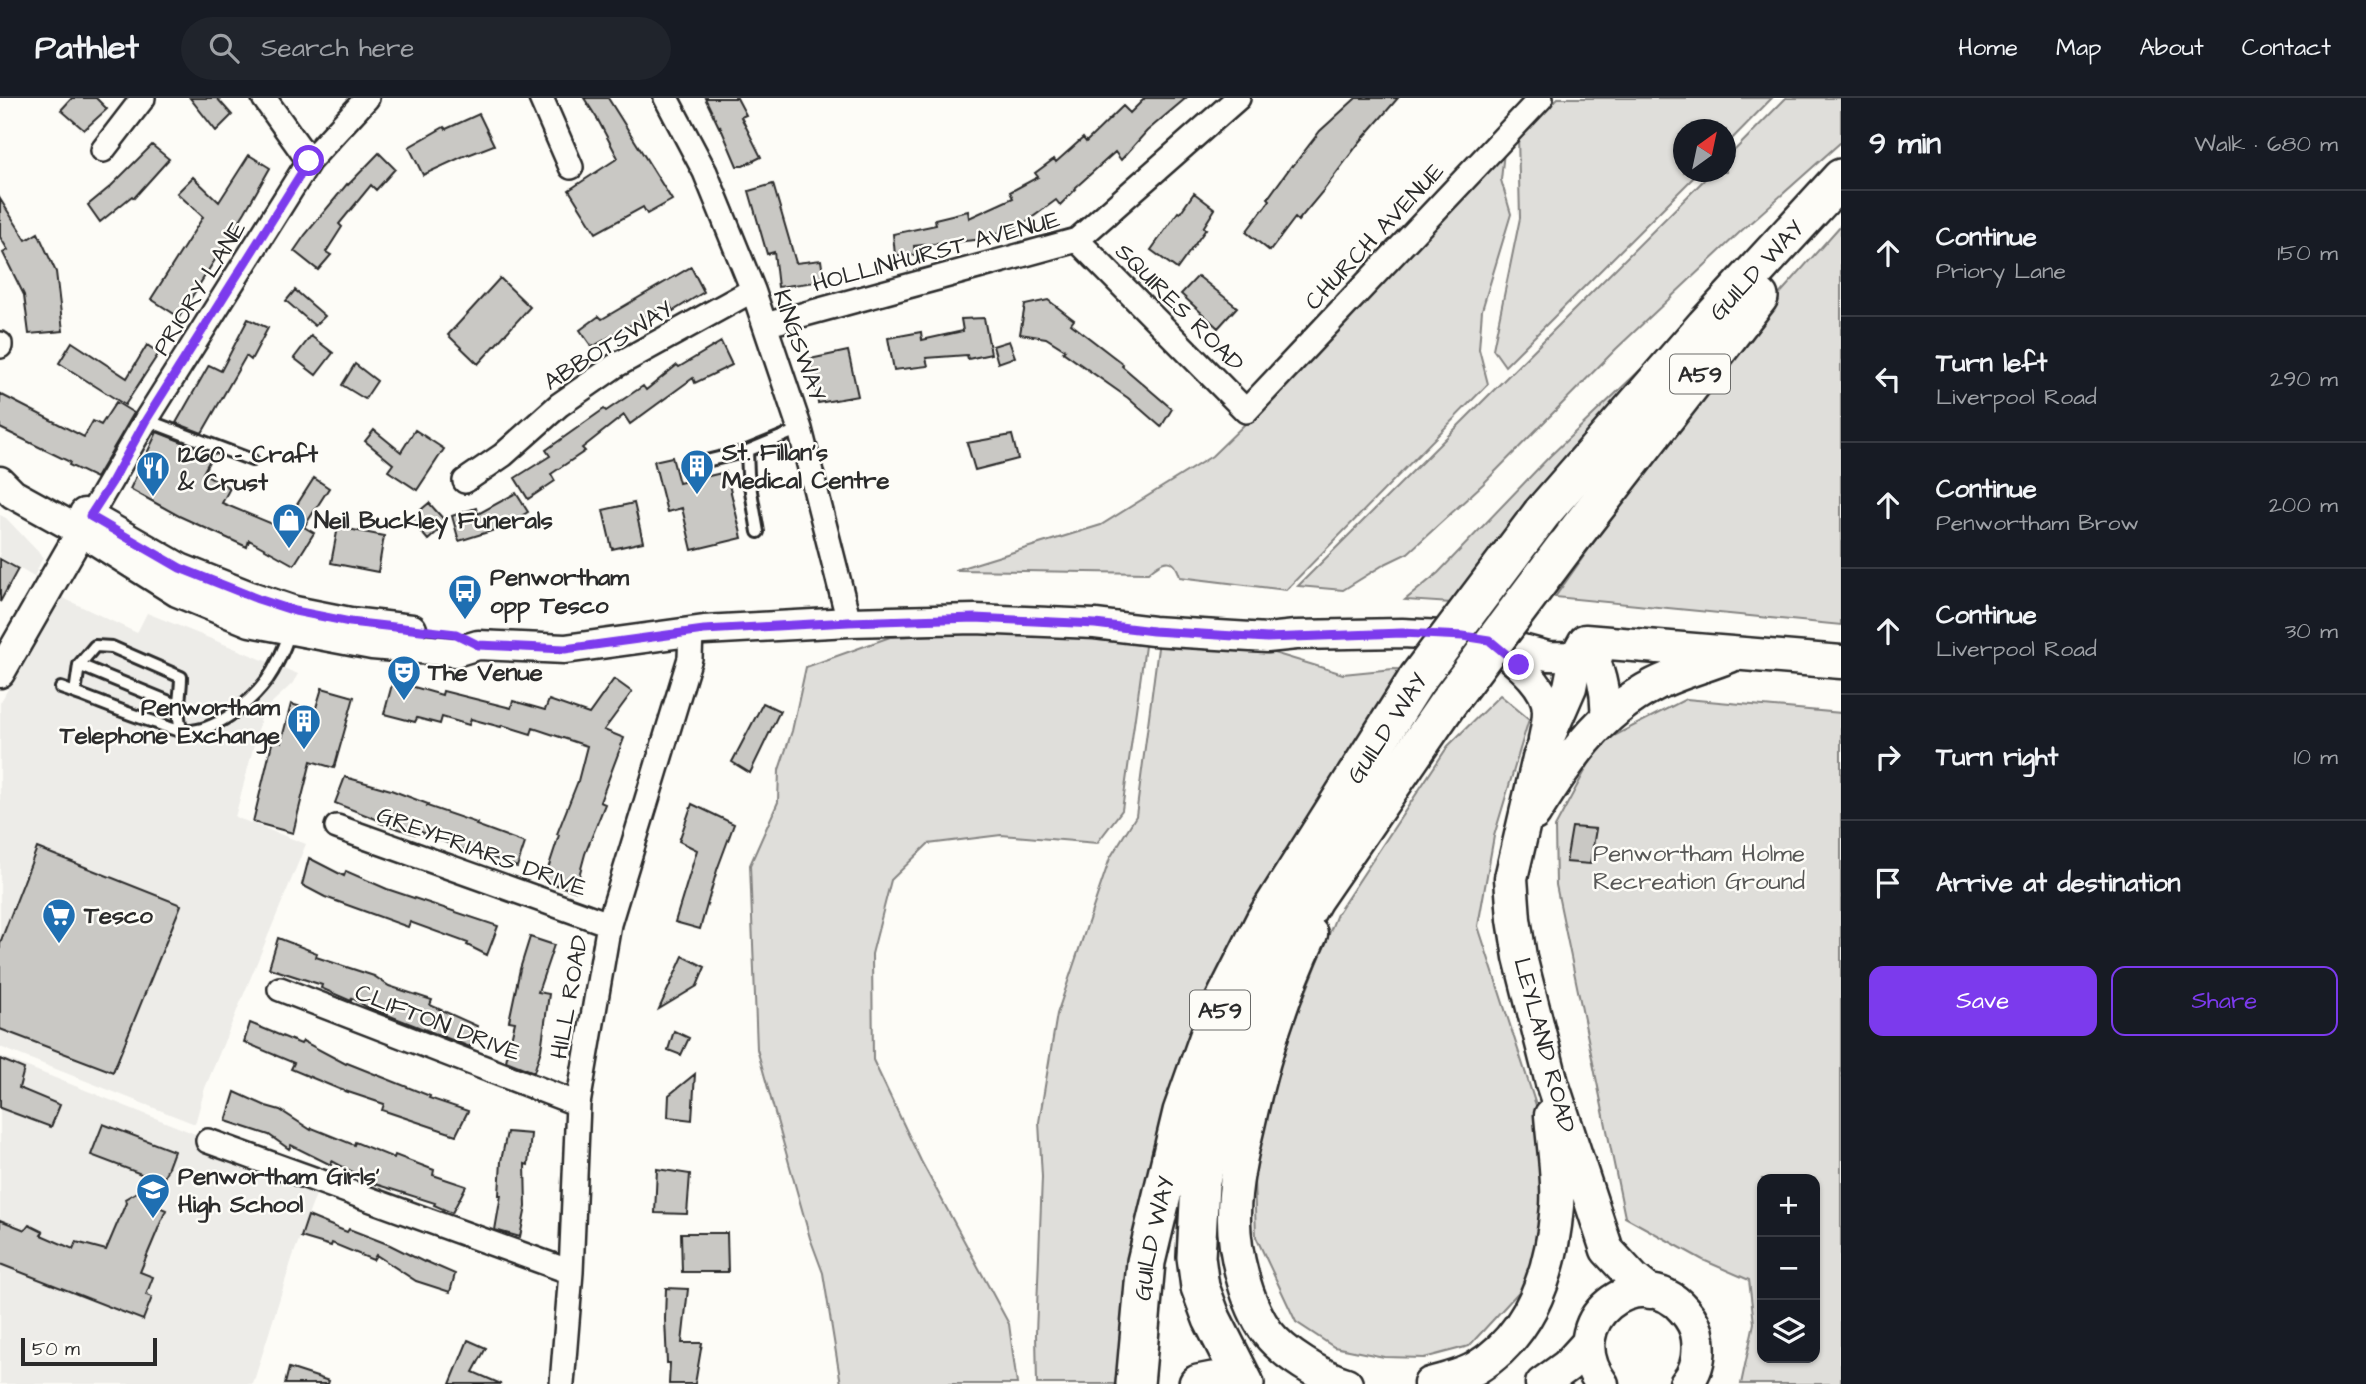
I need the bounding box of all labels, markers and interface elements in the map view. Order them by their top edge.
search box [181,17,671,80]
text: Pathlet [35,25,139,71]
icon: search [205,29,243,67]
text: Search here [261,30,414,66]
text: Home [1958,31,2018,65]
text: Map [2056,31,2101,65]
text: About [2139,31,2204,65]
text: Contact [2242,31,2331,65]
north arrow [1673,119,1736,182]
text: 9 min [1869,123,1941,165]
text: Walk · 680 m [2194,128,2338,160]
route start [293,145,324,176]
street label: CHURCH AVENUE [1297,155,1452,318]
street label: HOLLINHURST AVENUE [809,203,1064,301]
street label: GUILD WAY [1702,213,1812,329]
street label: PRIORY LANE [145,215,255,362]
text: Continue [1936,219,2037,255]
icon: ahead [1869,234,1907,272]
street label: SQUIRES ROAD [1107,236,1251,380]
text: 150 m [2277,237,2338,269]
text: Priory Lane [1936,255,2066,287]
street label: KINGSWAY [764,285,834,406]
street label: ABBOTSWAY [537,292,680,399]
text: Turn left [1936,345,2047,381]
road number: A59 [1670,354,1730,394]
icon: left [1869,360,1907,398]
text: 290 m [2270,363,2338,395]
text: Liverpool Road [1936,381,2097,413]
place label: St. Fillan's Medical Centre [721,436,889,498]
place label: 1260 - Craft & Crust [177,438,318,500]
building icon: St. Fillan's Medical Centre [678,447,716,496]
restaurant icon: 1260 - Craft & Crust [134,449,172,498]
text: Continue [1936,471,2037,507]
icon: ahead [1869,486,1907,524]
text: 200 m [2269,489,2338,521]
shop icon: Neil Buckley Funerals [270,501,308,550]
place label: Neil Buckley Funerals [314,504,553,540]
text: Penwortham Brow [1936,507,2139,539]
place label: Penwortham opp Tesco [490,561,629,623]
bus stop icon: Penwortham opp Tesco [446,572,484,621]
text: Continue [1936,597,2037,633]
icon: ahead [1869,612,1907,650]
text: 30 m [2285,615,2338,647]
text: Liverpool Road [1936,633,2097,665]
route end [1503,649,1534,680]
theatre icon: The Venue [385,653,423,702]
place label: The Venue [427,656,543,690]
street label: GUILD WAY [1339,666,1437,791]
place label: Penwortham Telephone Exchange [59,691,280,754]
building icon: Penwortham Telephone Exchange [285,702,323,751]
icon: right [1869,738,1907,776]
text: Turn right [1936,739,2058,775]
text: 10 m [2293,741,2338,773]
street label: GREYFRIARS DRIVE [372,798,591,906]
park label: Penwortham Holme Recreation Ground [1593,837,1805,899]
icon: arrive [1869,864,1907,902]
text: Arrive at destination [1936,865,2181,901]
supermarket icon: Tesco [40,896,78,945]
place label: Tesco [83,899,153,933]
street label: HILL ROAD [542,933,598,1062]
street label: LEYLAND ROAD [1504,954,1584,1137]
button: Save [1869,966,2097,1036]
button: Share [2111,966,2338,1036]
street label: CLIFTON DRIVE [350,976,525,1070]
road number: A59 [1190,990,1250,1029]
place label: Penwortham Girls' High School [178,1160,380,1223]
school or university icon: Penwortham Girls' High School [134,1171,172,1220]
street label: GUILD WAY [1127,1173,1184,1302]
map controls [1757,1174,1820,1363]
button: + [1757,1174,1820,1237]
button: − [1757,1237,1820,1300]
button: layers [1757,1300,1820,1363]
scale bar [21,1335,158,1367]
text: 50 m [32,1336,80,1363]

